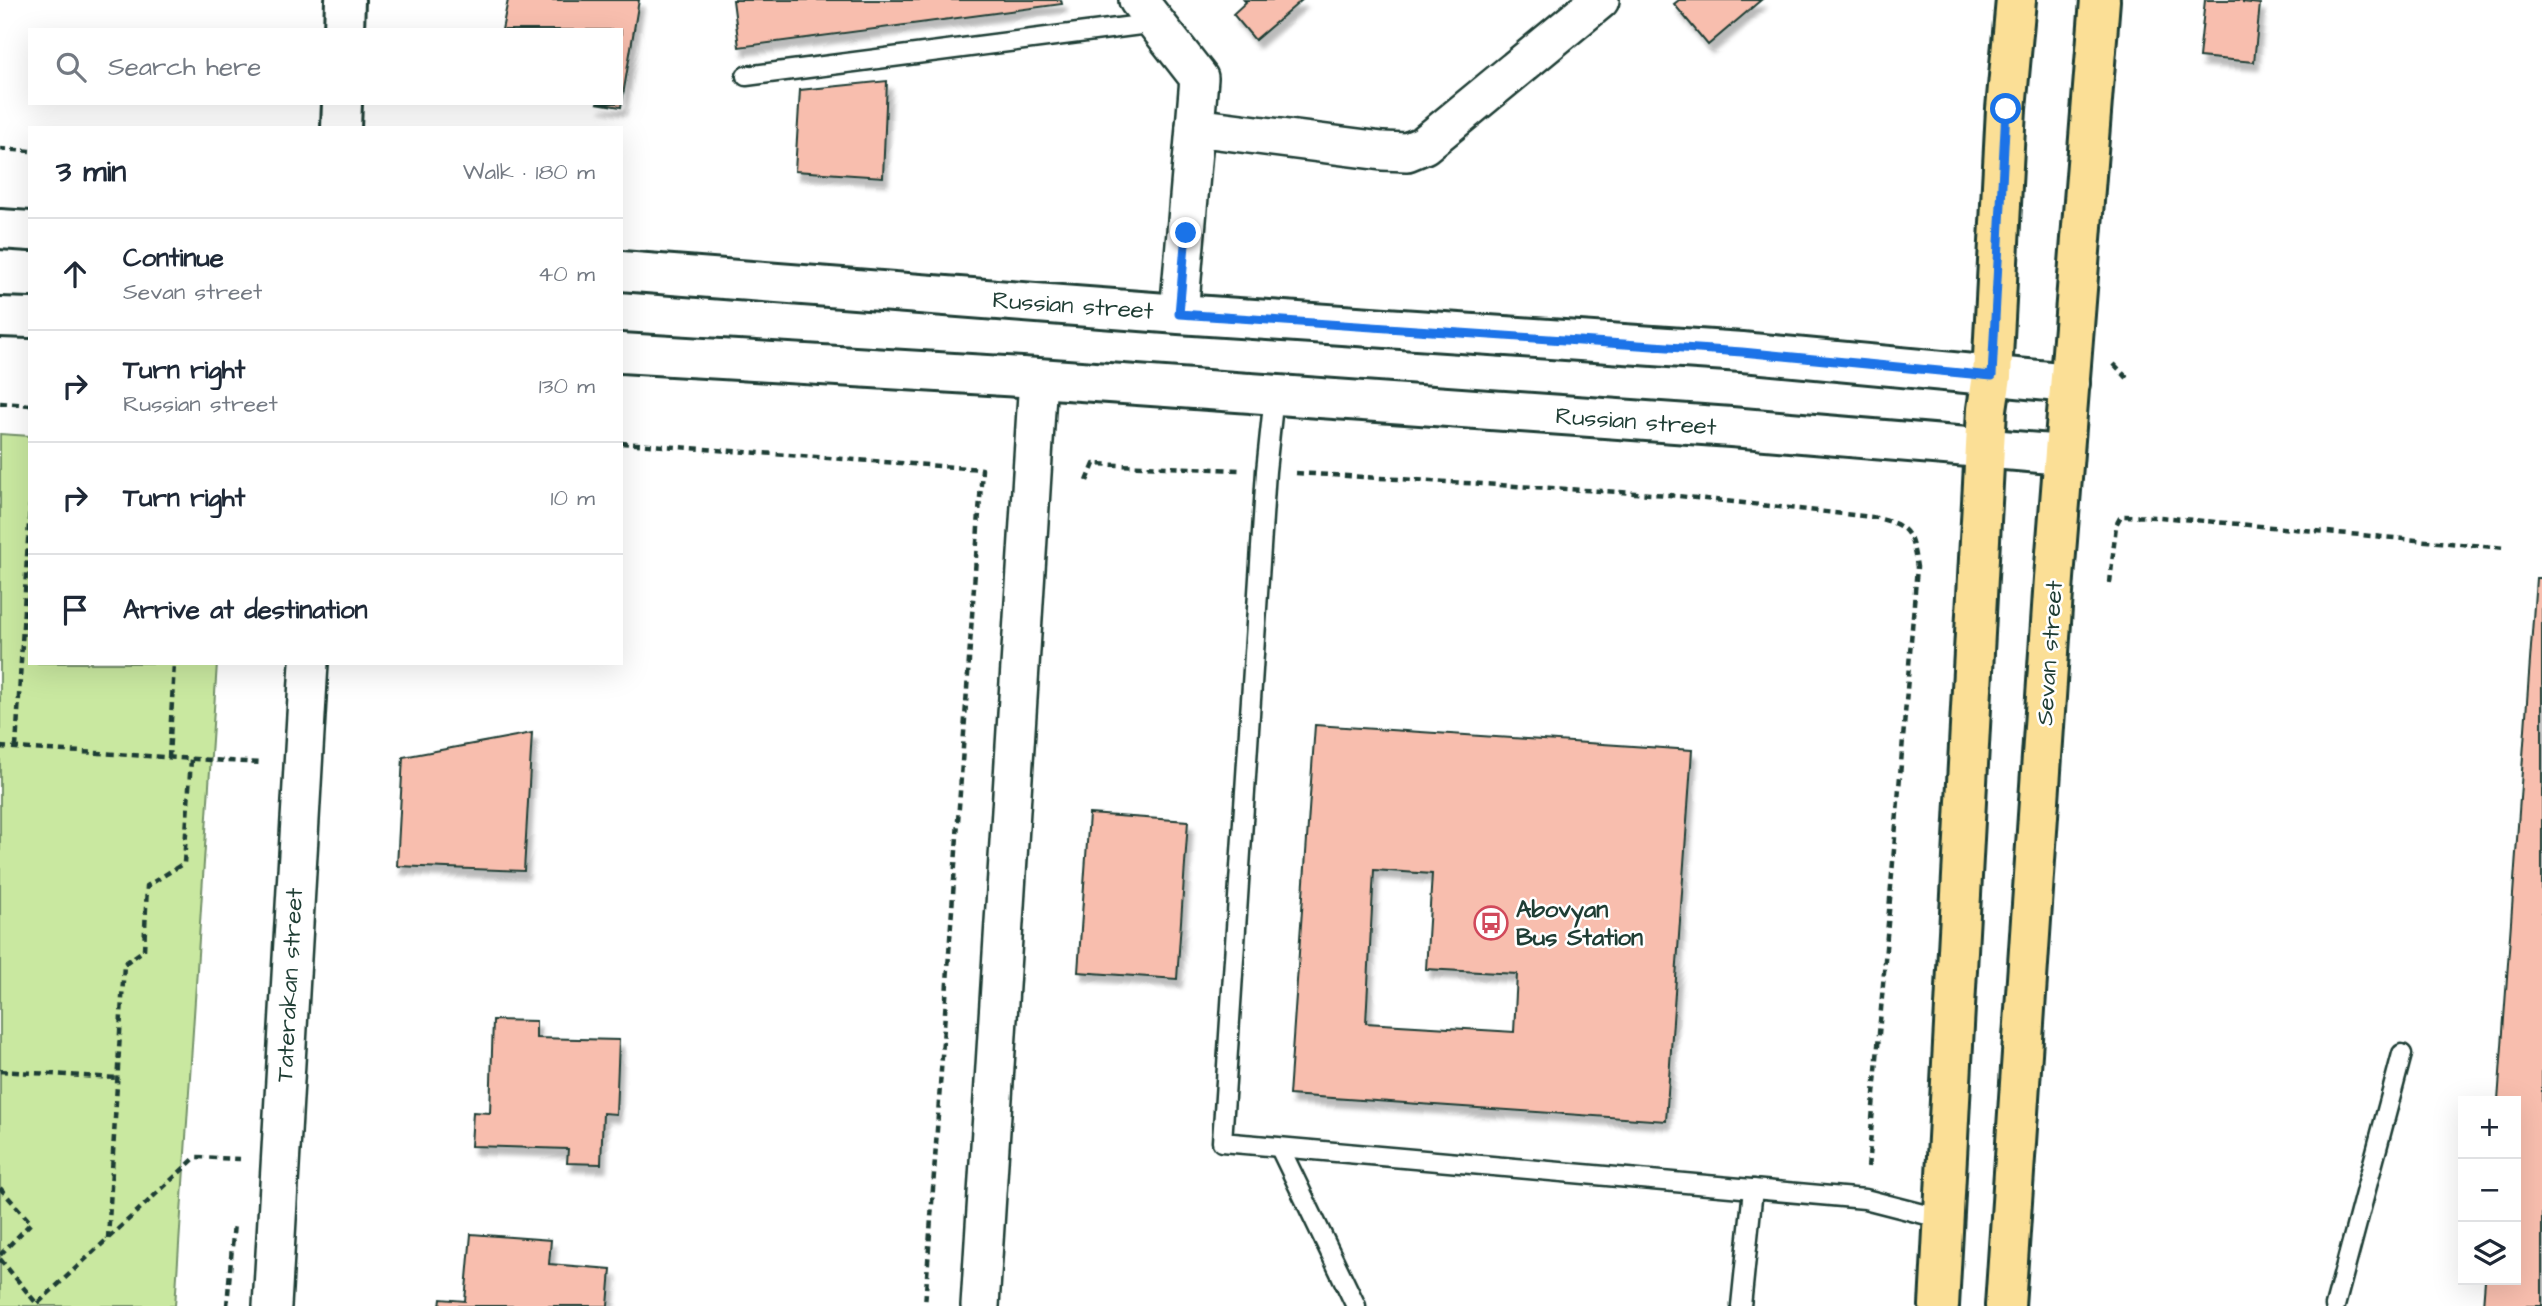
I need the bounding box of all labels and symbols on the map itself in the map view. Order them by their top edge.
route start [1990,93,2021,124]
route end [1170,217,1201,248]
street label: Russian street [991,283,1155,329]
street label: Russian street [1554,399,1718,445]
street label: Sevan street [2028,579,2072,727]
street label: Taterakan street [268,887,312,1083]
place label: Abovyan Bus Station [1516,893,1643,955]
bus stop icon: Abovyan Bus Station [1472,904,1510,942]

